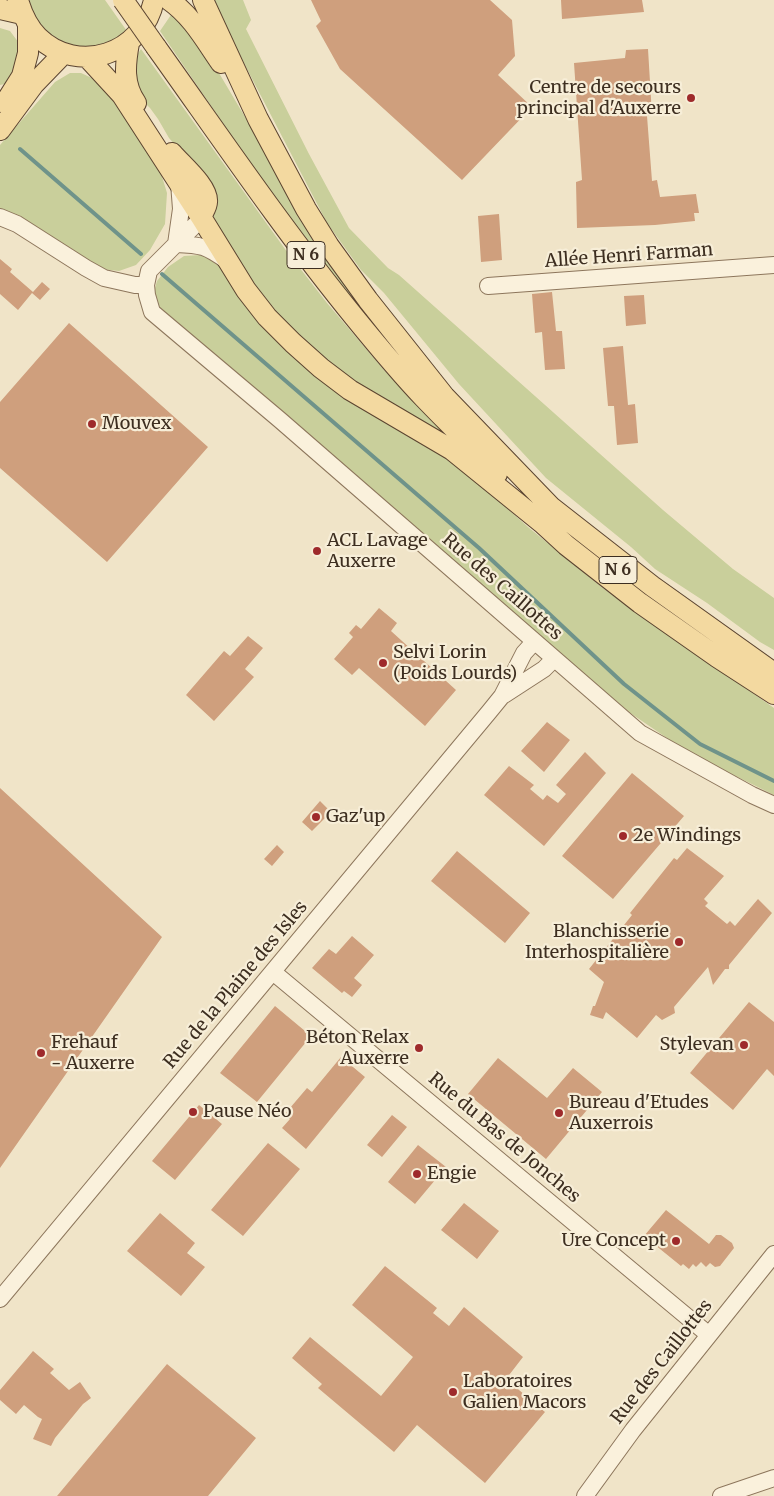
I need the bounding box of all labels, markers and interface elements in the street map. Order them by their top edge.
place label: Centre de secours principal d'Auxerre [517,77,681,120]
marker: Centre de secours principal d'Auxerre [685,92,697,104]
street label: Allée Henri Farman [544,239,714,273]
road number: N 6 [287,242,325,268]
place label: Mouvex [102,413,171,435]
marker: Mouvex [86,418,98,430]
street label: Rue des Caillottes [438,529,566,645]
place label: ACL Lavage Auxerre [327,530,428,572]
marker: ACL Lavage Auxerre [311,545,323,557]
road number: N 6 [599,556,637,584]
place label: Selvi Lorin (Poids Lourds) [393,642,517,684]
marker: Selvi Lorin (Poids Lourds) [377,657,389,669]
place label: Gaz'up [326,806,385,828]
marker: Gaz'up [310,811,322,823]
place label: 2e Windings [633,825,741,847]
marker: 2e Windings [617,830,629,842]
street label: Rue de la Plaine des Isles [160,897,312,1073]
place label: Blanchisserie Interhospitalière [525,921,669,964]
marker: Blanchisserie Interhospitalière [673,936,685,948]
place label: Béton Relax Auxerre [306,1027,409,1070]
place label: Frehauf - Auxerre [51,1032,134,1074]
place label: Stylevan [659,1034,734,1056]
marker: Stylevan [738,1039,750,1051]
marker: Béton Relax Auxerre [413,1042,425,1054]
marker: Frehauf - Auxerre [35,1047,47,1059]
street label: Rue du Bas de Jonches [424,1068,584,1208]
place label: Bureau d'Etudes Auxerrois [569,1092,709,1134]
place label: Pause Néo [203,1101,292,1123]
marker: Pause Néo [187,1106,199,1118]
marker: Bureau d'Etudes Auxerrois [553,1107,565,1119]
place label: Engie [427,1163,476,1185]
marker: Engie [411,1168,423,1180]
place label: Ure Concept [561,1230,666,1252]
marker: Ure Concept [670,1235,682,1247]
street label: Rue des Caillottes [607,1295,717,1429]
place label: Laboratoires Galien Macors [463,1371,586,1414]
marker: Laboratoires Galien Macors [447,1386,459,1398]

